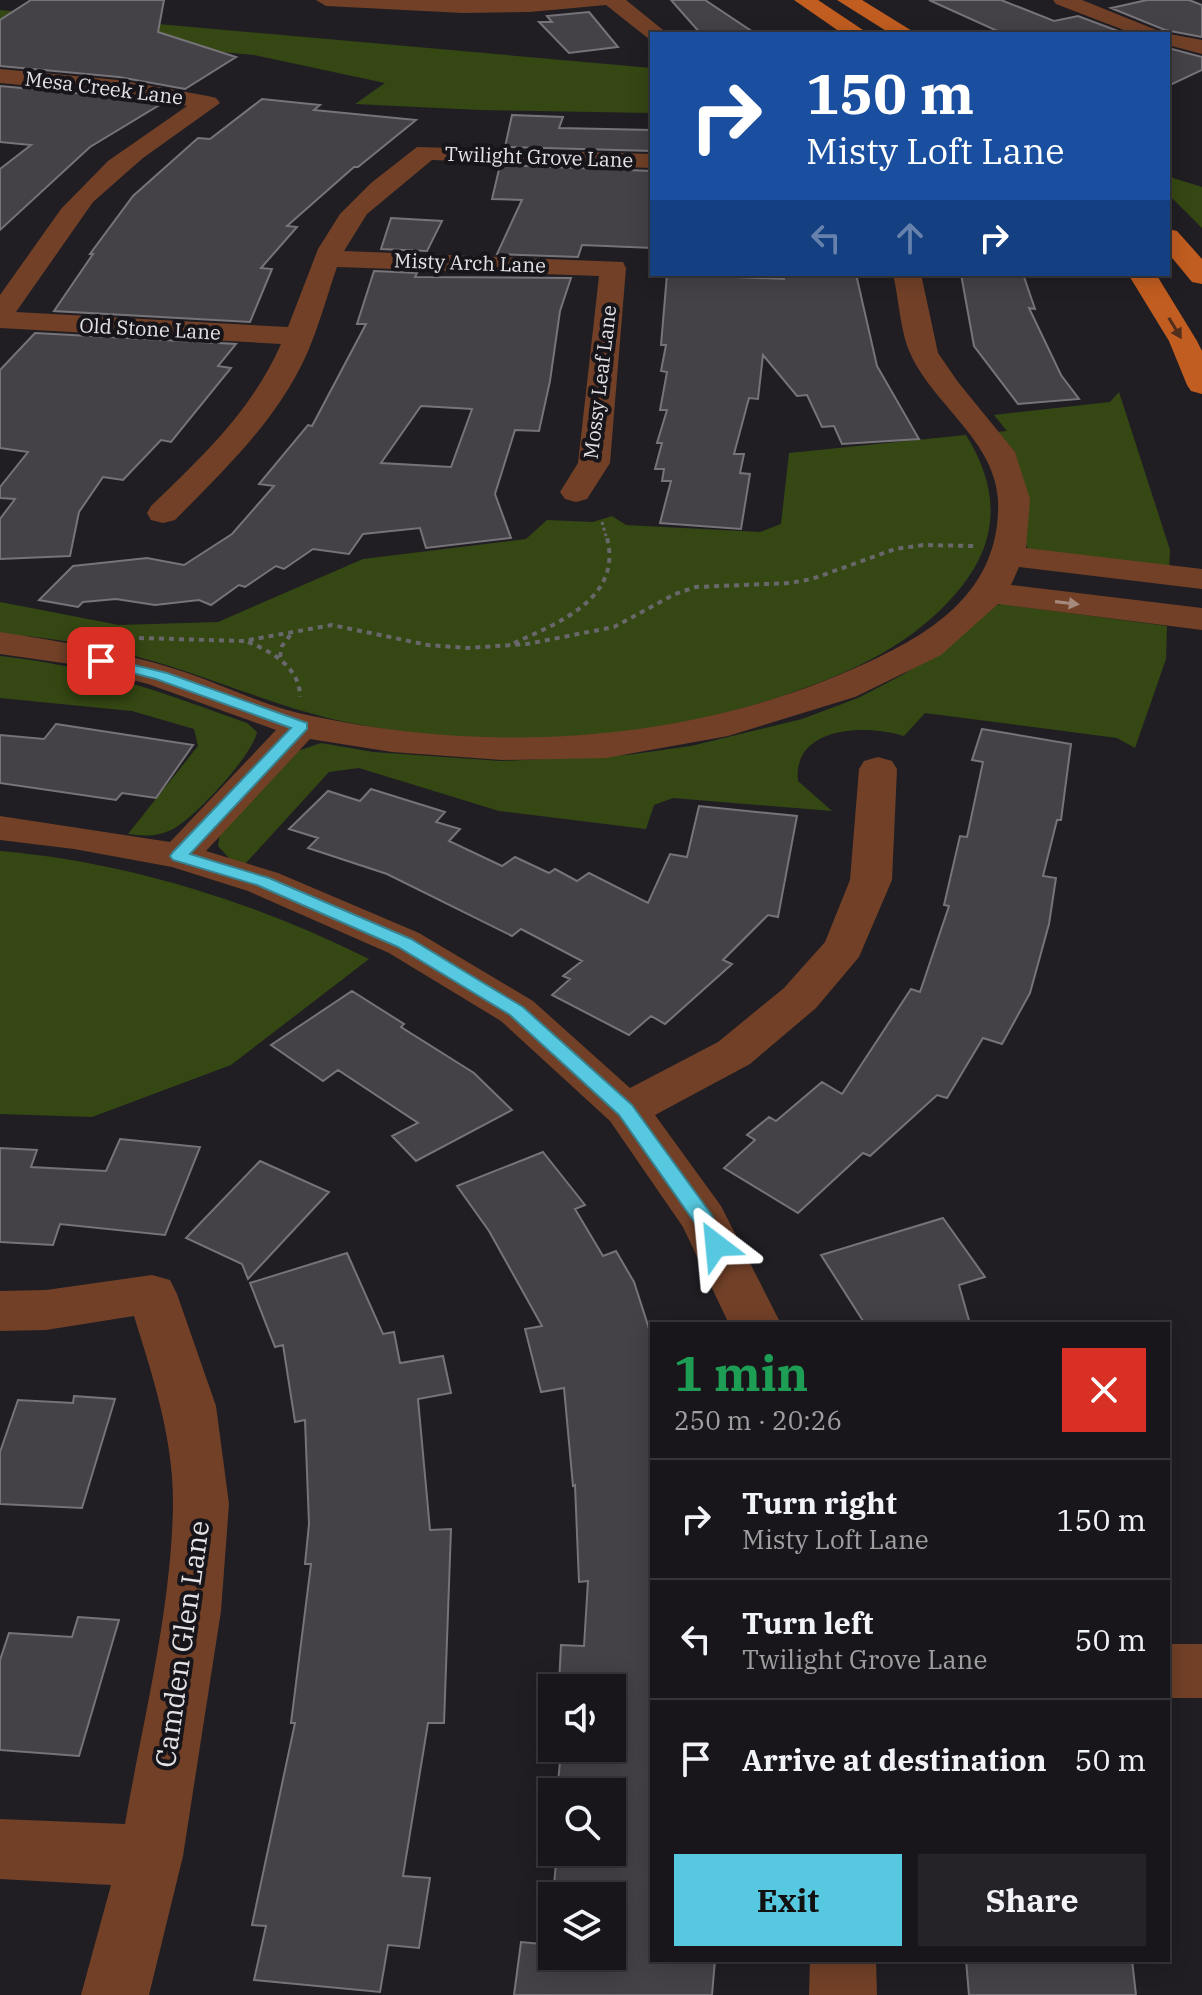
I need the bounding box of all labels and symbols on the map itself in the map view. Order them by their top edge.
street label: Mesa Creek Lane [23,64,185,111]
street label: Twilight Grove Lane [444,140,634,173]
street label: Misty Arch Lane [394,246,546,279]
street label: Mossy Leaf Lane [577,303,622,460]
street label: Old Stone Lane [79,311,221,346]
one-way arrow [1168,317,1182,339]
one-way arrow [1055,596,1080,609]
pin [67,627,135,695]
position arrow [674,1203,758,1287]
street label: Camden Glen Lane [146,1518,217,1770]

